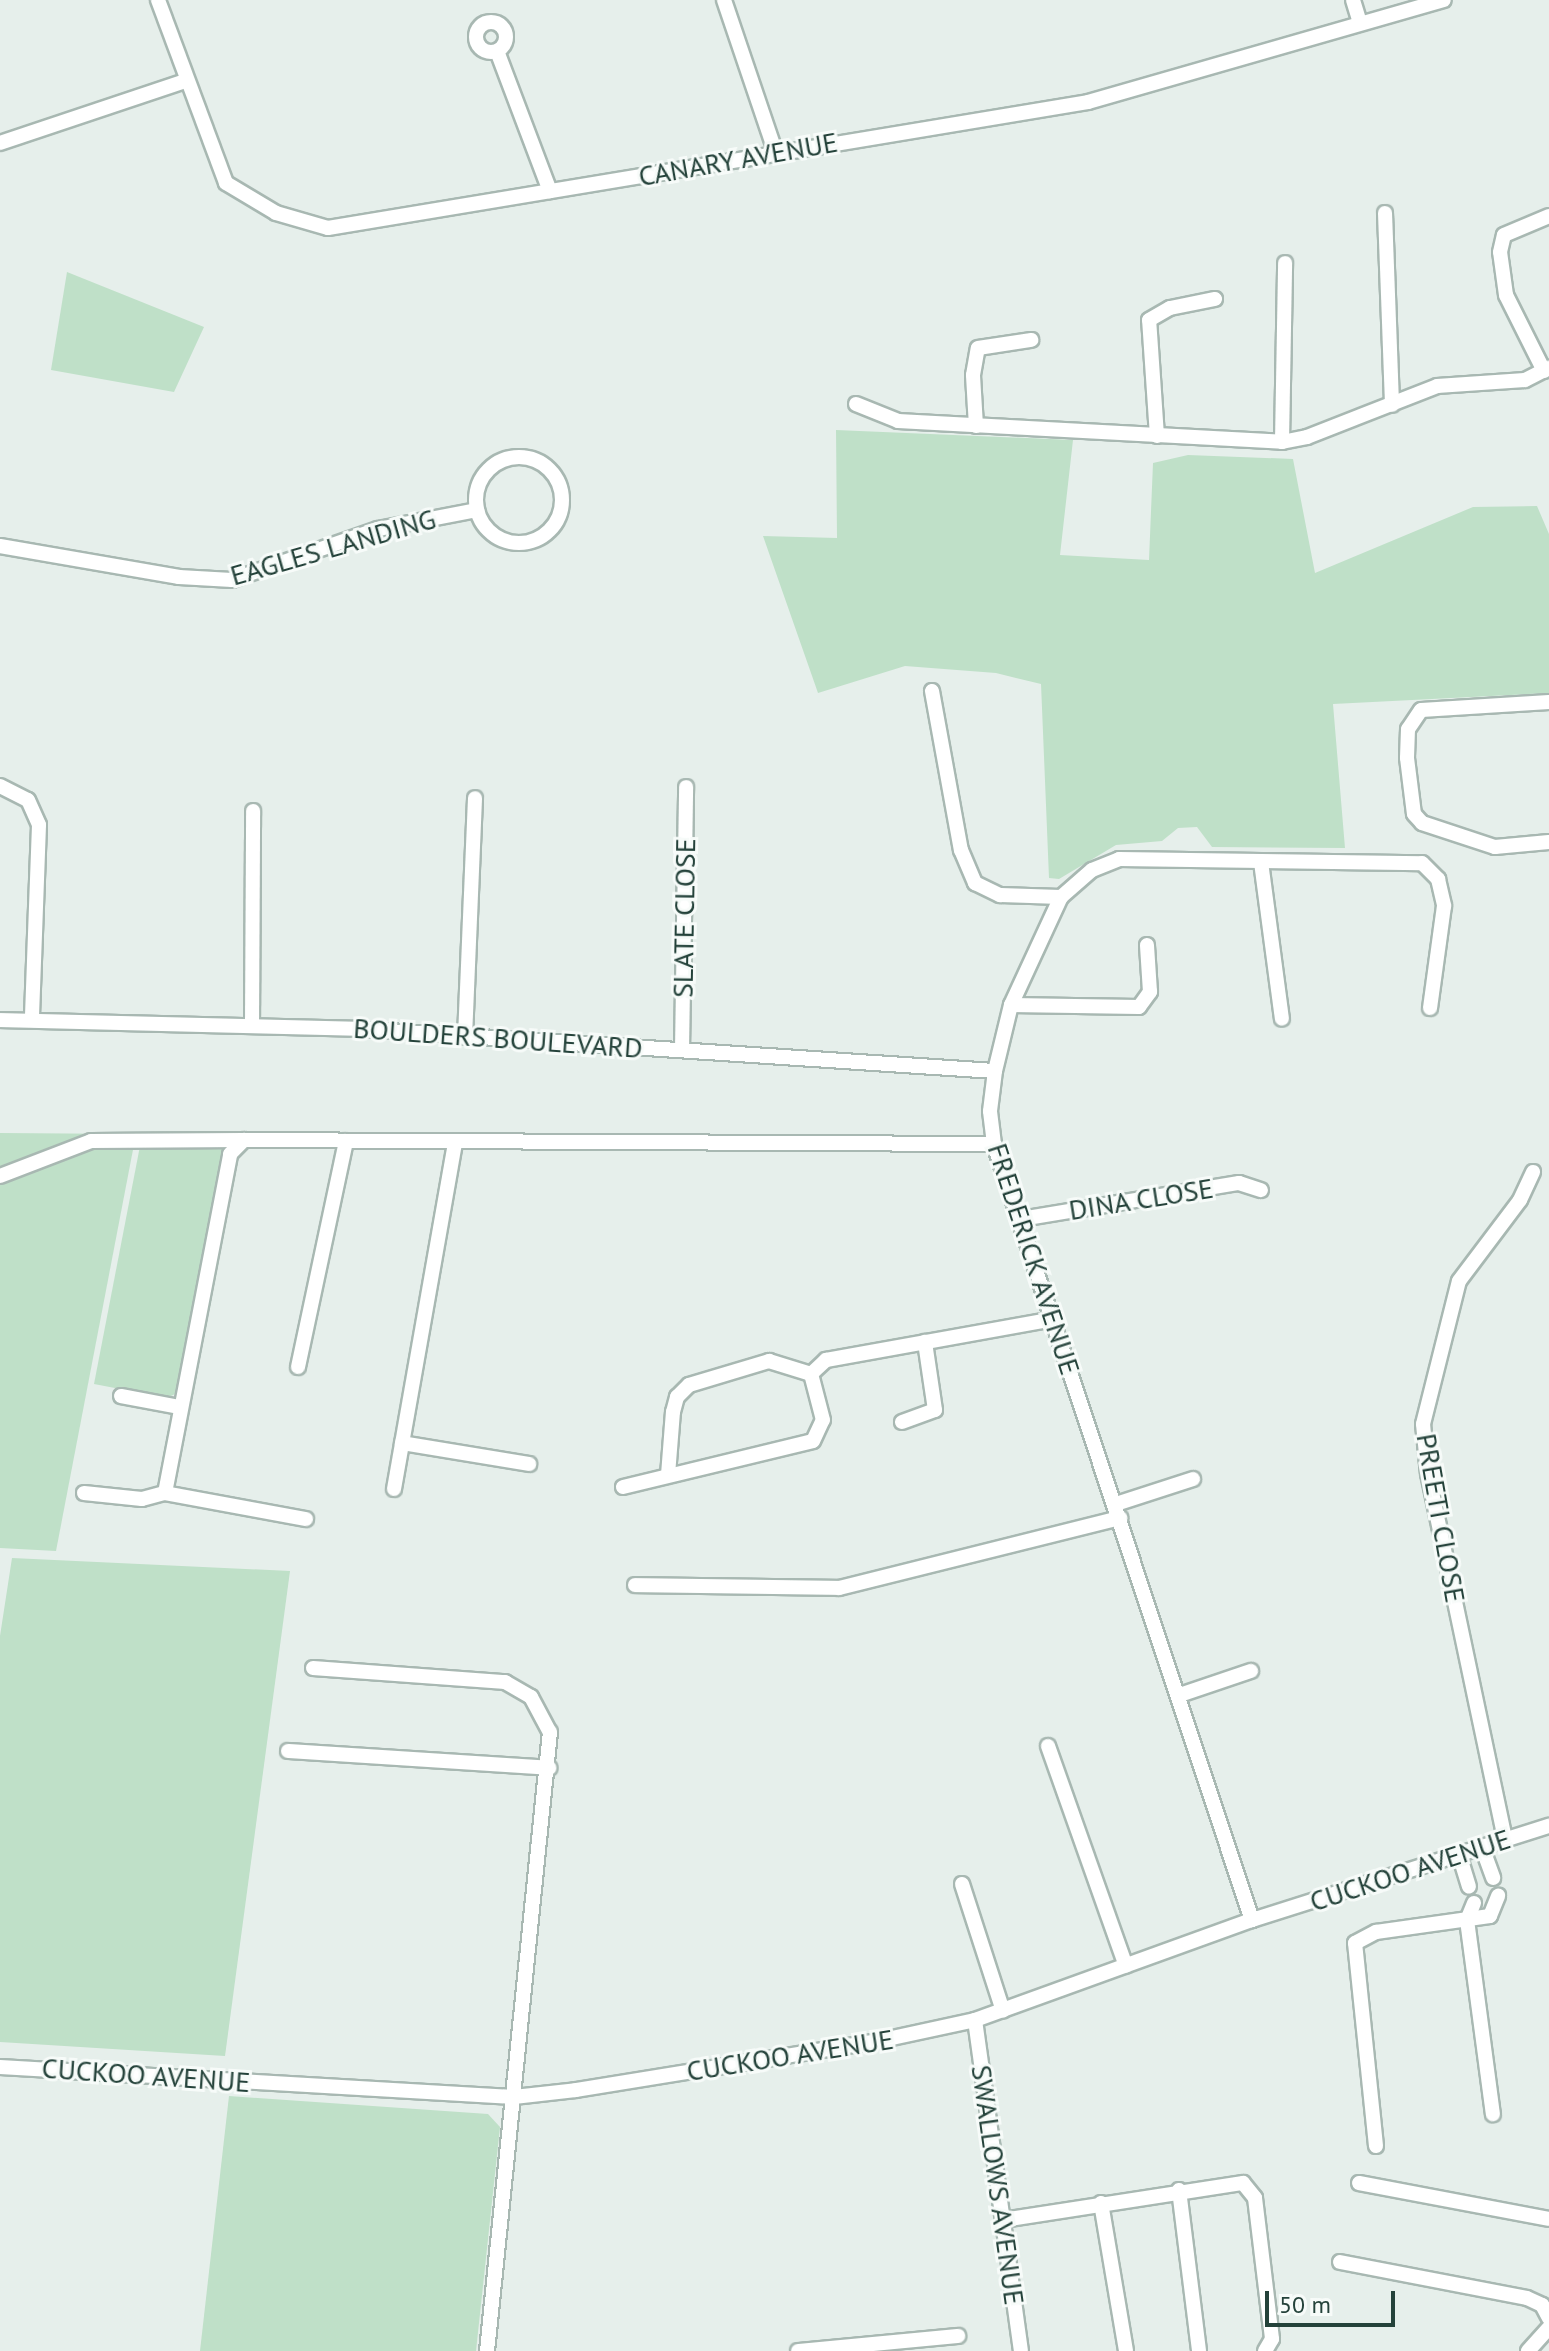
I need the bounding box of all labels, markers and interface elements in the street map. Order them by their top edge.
street label: CANARY AVENUE [635,125,841,193]
street label: EAGLES LANDING [226,502,440,592]
street label: SLATE CLOSE [666,838,702,998]
street label: BOULDERS BOULEVARD [352,1011,644,1065]
street label: FREDERICK AVENUE [980,1138,1088,1380]
street label: DINA CLOSE [1066,1171,1216,1227]
street label: PREETI CLOSE [1410,1431,1472,1605]
street label: CUCKOO AVENUE [1305,1822,1515,1918]
street label: CUCKOO AVENUE [684,2022,896,2088]
street label: CUCKOO AVENUE [40,2051,252,2099]
street label: SWALLOWS AVENUE [964,2062,1032,2308]
scale bar [1269,2275,1399,2325]
text: 50 m [1279,2289,1331,2320]

